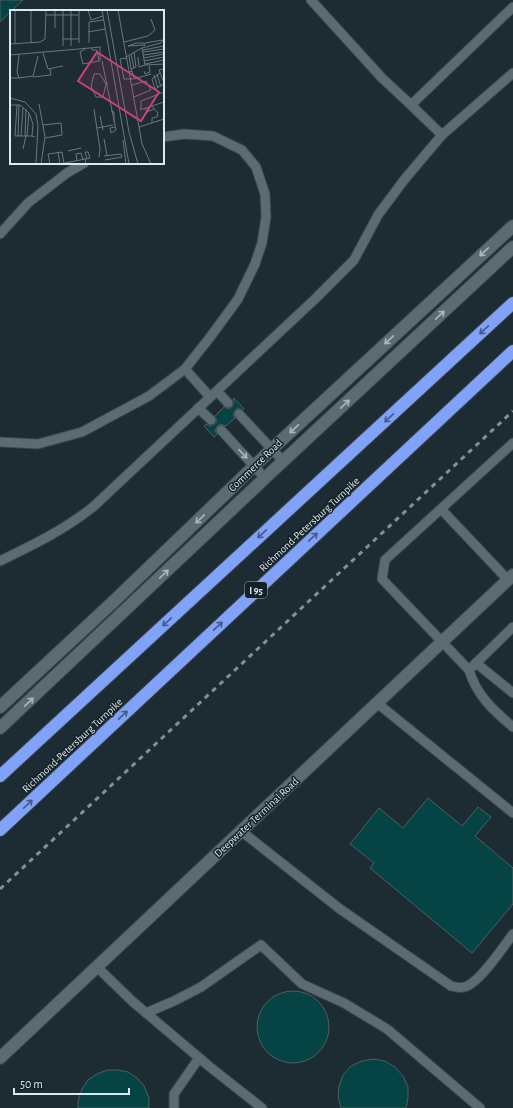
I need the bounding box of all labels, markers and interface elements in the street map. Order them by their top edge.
inset map [10,10,164,164]
one-way arrow [480,247,490,256]
one-way arrow [435,311,445,320]
one-way arrow [479,325,489,335]
one-way arrow [384,336,394,345]
one-way arrow [340,399,350,409]
one-way arrow [384,413,394,423]
one-way arrow [289,424,299,433]
street label: Commerce Road [226,437,285,494]
one-way arrow [239,449,248,459]
street label: Richmond-Petersburg Turnpike [257,475,362,574]
one-way arrow [195,514,205,523]
one-way arrow [257,530,267,539]
one-way arrow [308,533,318,542]
one-way arrow [159,569,169,579]
road number: I 95 [245,582,267,598]
one-way arrow [161,618,172,627]
one-way arrow [213,621,223,631]
street label: Richmond-Petersburg Turnpike [20,696,125,795]
one-way arrow [23,697,34,706]
one-way arrow [118,711,128,720]
street label: Deepwater Terminal Road [212,775,301,859]
one-way arrow [23,799,34,808]
scale bar [14,1070,129,1096]
text: 50 m [20,1078,43,1090]

